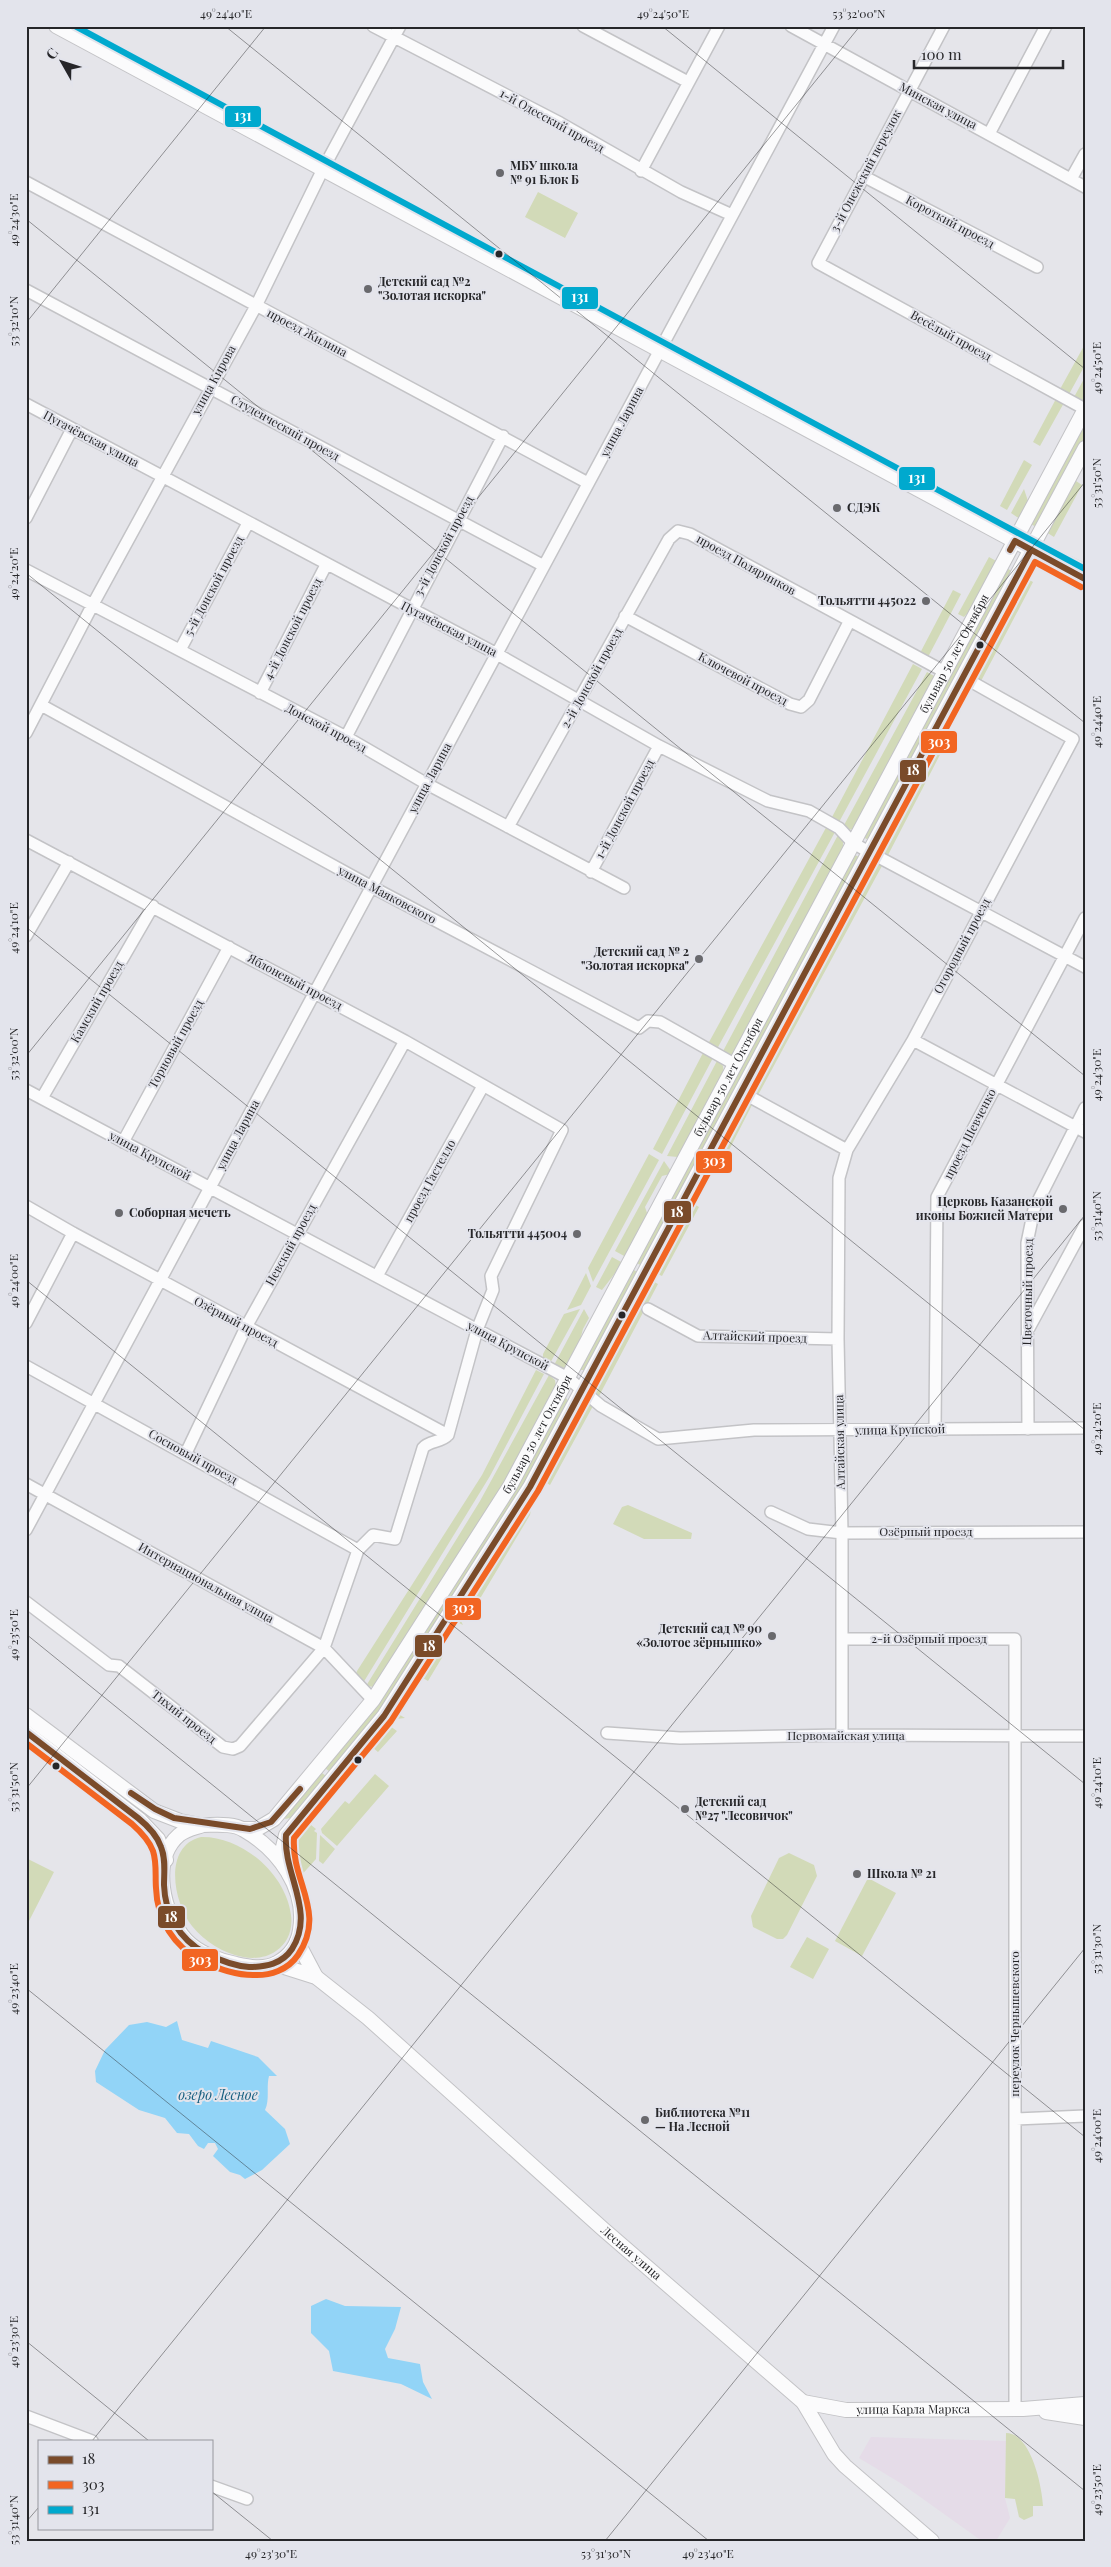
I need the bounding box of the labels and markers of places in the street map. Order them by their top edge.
place label: МБУ школа № 91 Блок Б [510,157,579,187]
marker: МБУ школа № 91 Блок Б [494,167,506,179]
unlabelled marker [494,249,504,259]
place label: Детский сад №2 "Золотая искорка" [378,273,486,303]
marker: Детский сад №2 "Золотая искорка" [362,283,374,295]
place label: СДЭК [847,499,881,515]
marker: СДЭК [831,502,843,514]
place label: Тольятти 445022 [818,592,916,608]
marker: Тольятти 445022 [920,595,932,607]
unlabelled marker [975,640,985,650]
place label: Детский сад № 2 "Золотая искорка" [581,943,689,973]
marker: Детский сад № 2 "Золотая искорка" [693,953,705,965]
place label: Церковь Казанской иконы Божией Матери [916,1193,1053,1223]
marker: Церковь Казанской иконы Божией Матери [1057,1203,1069,1215]
place label: Cоборная мечеть [129,1204,231,1220]
marker: Cоборная мечеть [113,1207,125,1219]
place label: Тольятти 445004 [468,1225,567,1241]
marker: Тольятти 445004 [571,1228,583,1240]
unlabelled marker [617,1310,627,1320]
place label: Детский сад № 90 «Золотое зёрнышко» [636,1620,762,1650]
marker: Детский сад № 90 «Золотое зёрнышко» [766,1630,778,1642]
unlabelled marker [353,1755,363,1765]
unlabelled marker [51,1761,61,1771]
place label: Детский сад №27 "Лесовичок" [695,1793,793,1823]
marker: Детский сад №27 "Лесовичок" [679,1803,691,1815]
place label: Школа № 21 [867,1865,937,1881]
marker: Школа № 21 [851,1868,863,1880]
place label: Библиотека №11 — На Лесной [655,2104,750,2134]
marker: Библиотека №11 — На Лесной [639,2114,651,2126]

